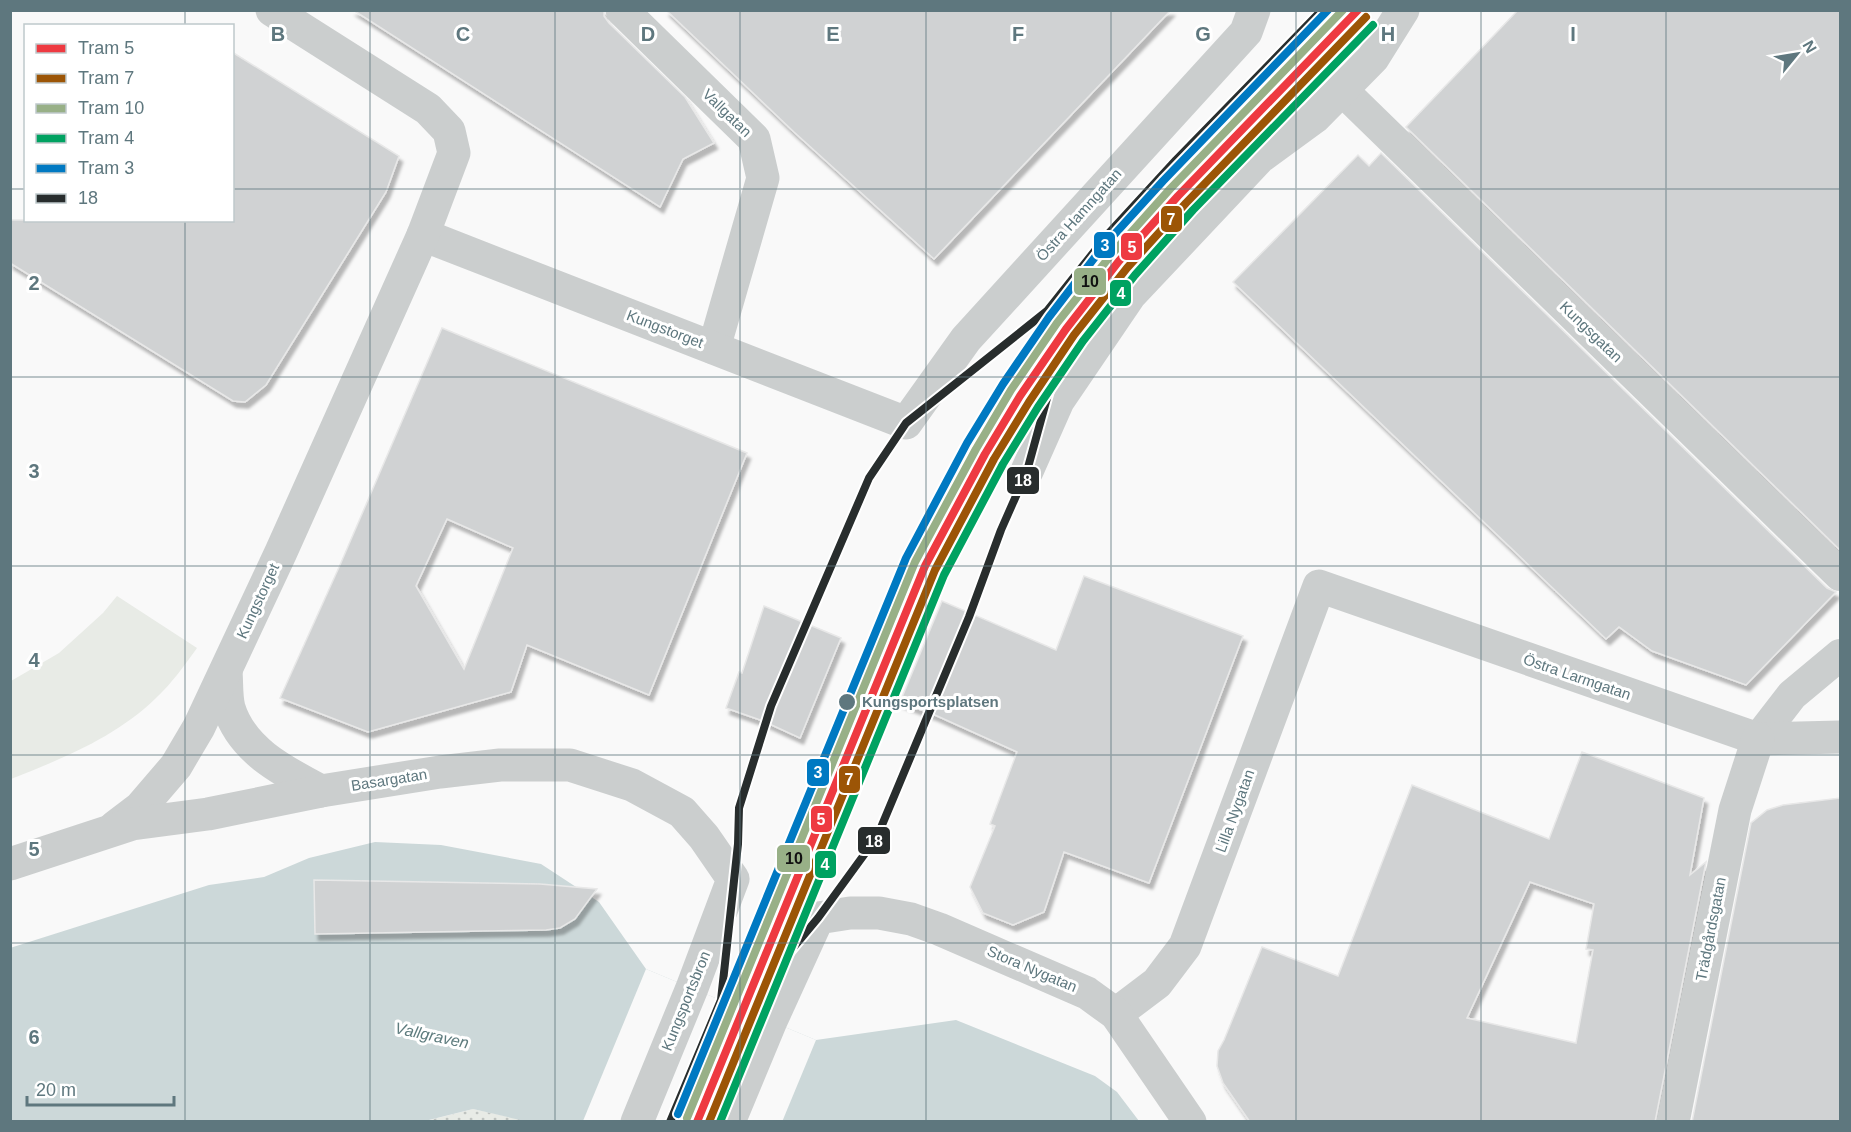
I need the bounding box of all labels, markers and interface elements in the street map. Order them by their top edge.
text: B [271,23,285,45]
text: C [456,23,470,45]
text: D [641,23,655,45]
text: E [826,23,840,45]
text: F [1012,23,1024,45]
text: G [1195,23,1211,45]
text: H [1381,23,1395,45]
text: I [1570,23,1576,45]
legend [24,24,234,222]
north arrow [1767,24,1827,84]
text: N [1799,37,1820,56]
text: Tram 5 [78,38,134,58]
text: Tram 7 [78,68,134,88]
street label: Vallgatan [699,85,755,140]
text: Tram 10 [78,98,144,118]
text: Tram 4 [78,128,134,148]
text: Tram 3 [78,158,134,178]
street label: Östra Hamngatan [1033,165,1125,264]
text: 18 [78,188,98,208]
line badge: 7 [1160,205,1183,233]
text: 7 [1167,211,1176,228]
line badge: 3 [1093,231,1116,259]
line badge: 5 [1120,232,1143,261]
text: 3 [1101,237,1110,254]
text: 5 [1128,239,1137,256]
line badge: 10 [1073,267,1107,296]
text: 2 [28,272,40,294]
text: 10 [1081,273,1099,290]
line badge: 4 [1109,279,1132,307]
text: 4 [1117,285,1126,302]
street label: Kungsgatan [1557,298,1626,366]
street label: Kungstorget [624,306,707,351]
text: 3 [28,460,40,482]
line badge: 18 [1006,466,1040,495]
text: 18 [1014,472,1032,489]
street label: Kungstorget [233,560,283,641]
text: 4 [28,649,40,671]
street label: Östra Larmgatan [1521,650,1633,703]
marker: Kungsportsplatsen [837,692,857,712]
place label: Kungsportsplatsen [862,693,999,710]
line badge: 3 [806,758,830,787]
text: 3 [814,764,823,781]
street label: Basargatan [350,765,428,794]
line badge: 7 [838,765,861,794]
street label: Lilla Nygatan [1212,767,1257,854]
text: 7 [845,771,854,788]
line badge: 5 [810,805,833,833]
text: 5 [817,811,826,828]
line badge: 18 [857,826,891,855]
text: 18 [865,833,883,850]
text: 5 [28,838,40,860]
line badge: 10 [776,844,811,873]
text: 10 [785,850,803,867]
line badge: 4 [814,850,837,879]
text: 4 [821,856,830,873]
street label: Trädgårdsgatan [1692,876,1729,982]
street label: Stora Nygatan [985,942,1080,995]
street label: Kungsportsbron [658,949,713,1053]
water label: Vallgraven [393,1019,470,1052]
text: 6 [28,1026,40,1048]
scale bar [27,1069,174,1107]
text: 20 m [36,1080,76,1100]

